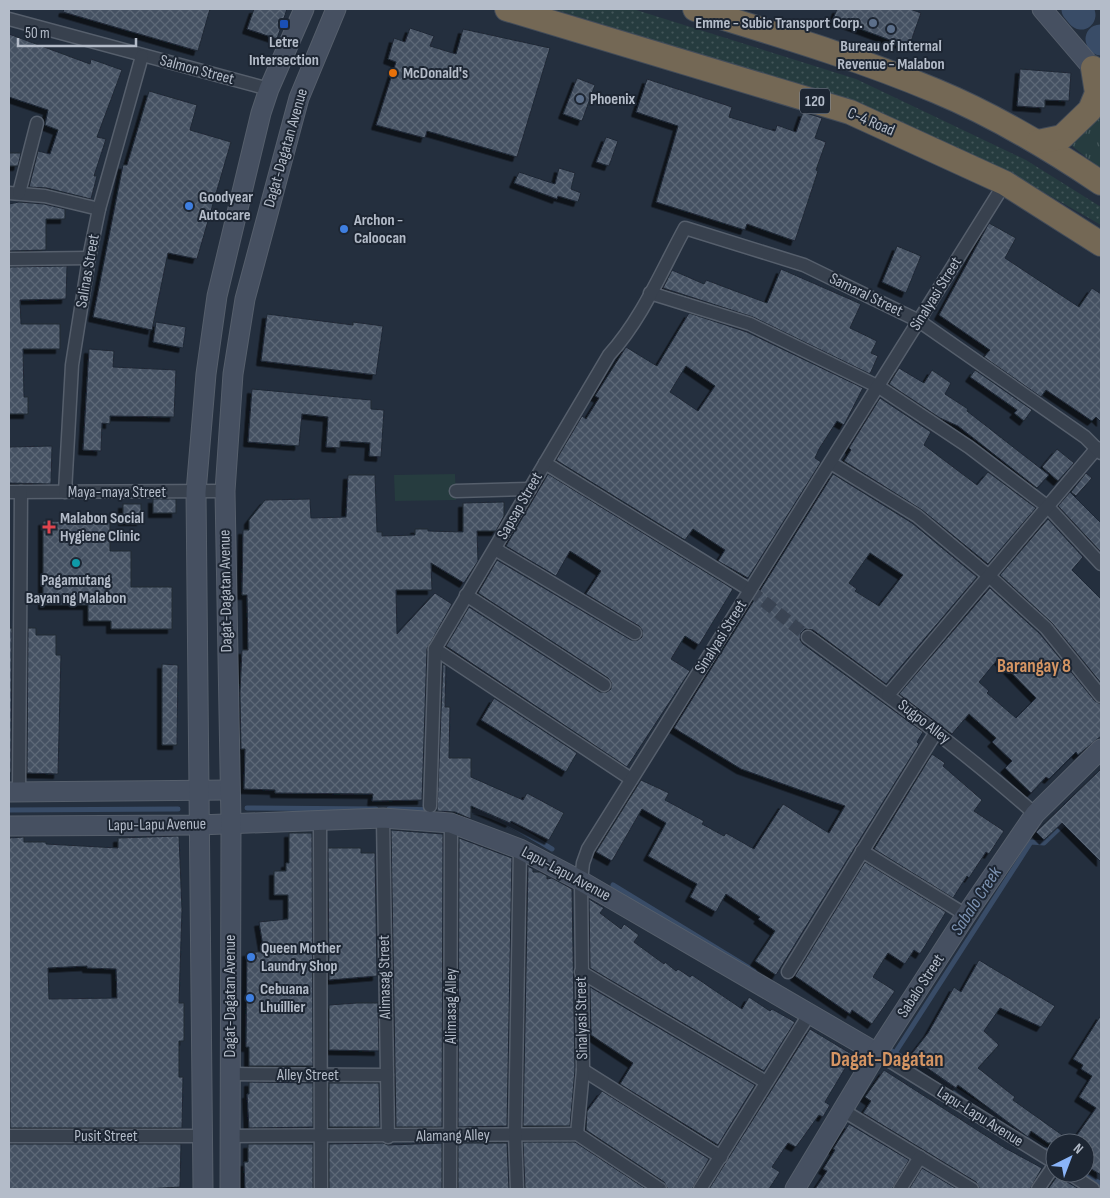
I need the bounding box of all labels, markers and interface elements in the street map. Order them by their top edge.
place label: Emme - Subic Transport Corp. [695,14,863,33]
scale bar [18,15,135,47]
marker: Emme - Subic Transport Corp. [867,17,879,29]
marker: Letre Intersection [278,18,290,30]
marker: Bureau of Internal Revenue - Malabon [885,23,897,35]
text: 50 m [25,24,50,43]
place label: Letre Intersection [249,33,319,70]
place label: Bureau of Internal Revenue - Malabon [837,37,945,74]
street label: Salmon Street [158,51,236,89]
place label: McDonald's [403,64,468,83]
marker: McDonald's [387,67,399,79]
street label: Dagat-Dagatan Avenue [260,86,312,210]
road number: 120 [800,88,830,114]
place label: Phoenix [590,90,636,109]
marker: Phoenix [574,93,586,105]
street label: C-4 Road [845,104,897,140]
place label: Goodyear Autocare [198,188,253,225]
marker: Goodyear Autocare [183,200,195,212]
place label: Archon - Caloocan [353,211,406,248]
marker: Archon - Caloocan [338,223,350,235]
street label: Salinas Street [72,233,104,309]
street label: Sinalyasi Street [906,254,966,334]
street label: Samaral Street [826,269,906,321]
street label: Sapsap Street [493,469,547,543]
street label: Maya-maya Street [68,483,166,502]
place label: Malabon Social Hygiene Clinic [60,509,144,546]
marker: Malabon Social Hygiene Clinic [42,520,56,534]
street label: Dagat-Dagatan Avenue [215,529,237,653]
marker: Pagamutang Bayan ng Malabon [70,557,82,569]
place label: Pagamutang Bayan ng Malabon [26,571,126,608]
street label: Sinalyasi Street [691,597,751,677]
district label: Barangay 8 [997,655,1071,678]
street label: Sugpo Alley [894,696,954,748]
street label: Lapu-Lapu Avenue [108,815,206,835]
street label: Lapu-Lapu Avenue [518,843,614,905]
water label: Sabalo Creek [946,862,1006,939]
street label: Dagat-Dagatan Avenue [221,935,240,1057]
street label: Alimasag Street [375,935,395,1020]
place label: Queen Mother Laundry Shop [261,939,341,976]
marker: Queen Mother Laundry Shop [245,951,257,963]
street label: Sabalo Street [894,951,949,1021]
street label: Alimasag Alley [442,968,461,1045]
street label: Sinalyasi Street [572,976,592,1060]
place label: Cebuana Lhuillier [260,980,309,1017]
marker: Cebuana Lhuillier [244,992,256,1004]
district label: Dagat-Dagatan [831,1047,943,1072]
street label: Alley Street [276,1066,339,1085]
street label: Lapu-Lapu Avenue [933,1083,1027,1151]
street label: Alamang Alley [415,1126,490,1146]
street label: Pusit Street [74,1127,138,1146]
north arrow [1045,1133,1095,1183]
text: N [1070,1140,1087,1158]

